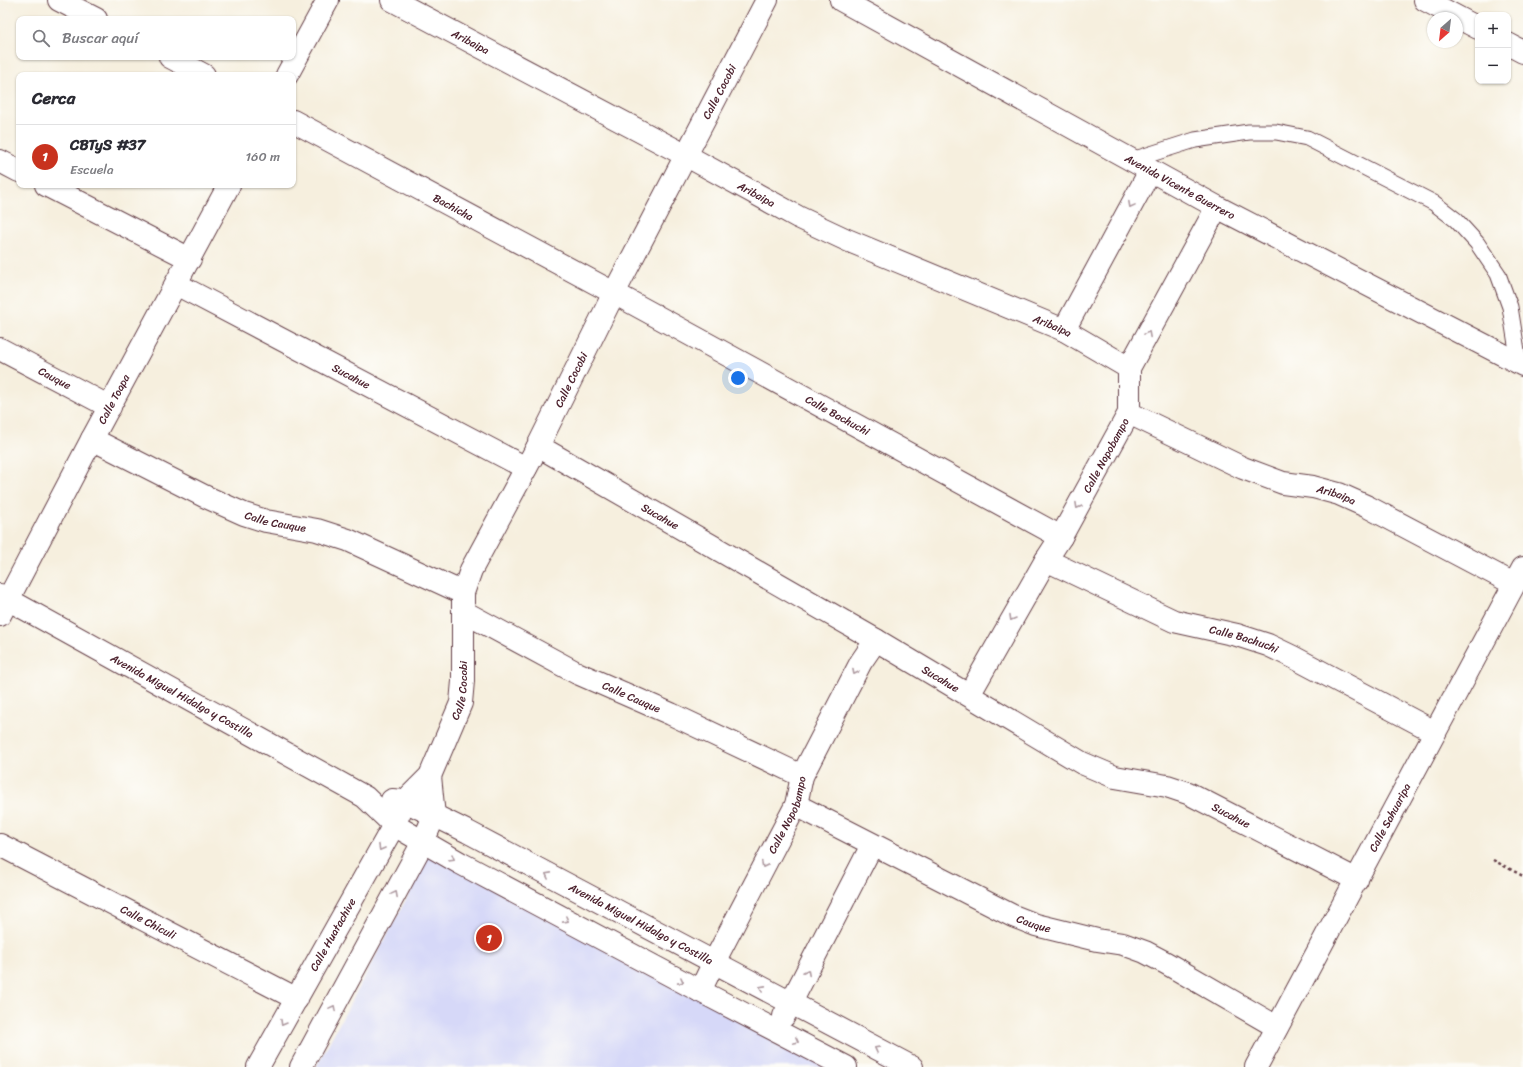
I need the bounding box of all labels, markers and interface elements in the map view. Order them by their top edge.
north arrow [1427,12,1463,48]
map controls [1475,12,1511,84]
button: + [1475,12,1511,48]
search box [16,16,296,60]
street label: Aribaipa [447,23,493,60]
text: Buscar aquí [62,25,139,51]
icon: search [30,27,52,49]
button: − [1475,48,1511,84]
street label: Calle Cocobi [697,60,742,123]
text: Cerca [32,83,75,113]
text: CBTyS #37 [70,132,145,158]
text: 1 [42,145,48,168]
text: 160 m [245,145,280,168]
street label: Avenida Vicente Guerrero [1121,148,1239,225]
text: Escuela [70,158,114,181]
street label: Aribaipa [733,176,779,213]
street label: Bachicha [430,188,478,226]
one-way arrow [1129,201,1136,208]
street label: Aribaipa [1029,308,1076,342]
one-way arrow [1143,331,1151,338]
street label: Calle Cocobi [549,348,593,411]
street label: Sucahue [329,358,374,394]
street label: Cauque [35,361,75,395]
your location [728,368,748,388]
street label: Calle Toapa [92,370,135,427]
street label: Calle Bachuchi [802,390,874,441]
street label: Calle Nopobampo [1077,414,1134,496]
street label: Aribaipa [1314,479,1360,510]
street label: Sucahue [638,498,683,535]
one-way arrow [1075,502,1082,509]
street label: Calle Cauque [242,505,308,538]
one-way arrow [1010,614,1017,621]
street label: Calle Bachuchi [1208,620,1283,659]
street label: Avenida Miguel Hidalgo y Costilla [106,648,257,743]
street label: Calle Cocobi [445,660,473,723]
street label: Sucahue [918,660,963,697]
one-way arrow [853,668,860,676]
street label: Calle Cauque [599,676,665,718]
street label: Calle Nopobampo [763,774,811,857]
street label: Calle Sahuaripa [1363,779,1416,855]
street label: Sucahue [1209,797,1254,833]
one-way arrow [378,844,385,852]
one-way arrow [448,854,455,861]
one-way arrow [761,861,769,868]
one-way arrow [545,872,552,880]
street label: Avenida Miguel Hidalgo y Costilla [565,877,717,970]
one-way arrow [390,891,398,898]
street label: Calle Huatachive [304,894,361,975]
street label: Calle Chiculi [117,900,180,945]
street label: Cauque [1014,909,1053,938]
one-way arrow [562,915,569,922]
pin: 1 [476,923,502,953]
one-way arrow [802,969,810,976]
one-way arrow [677,976,684,984]
one-way arrow [759,985,766,993]
one-way arrow [329,1005,336,1012]
one-way arrow [281,1019,288,1026]
one-way arrow [792,1037,799,1044]
one-way arrow [874,1046,881,1054]

